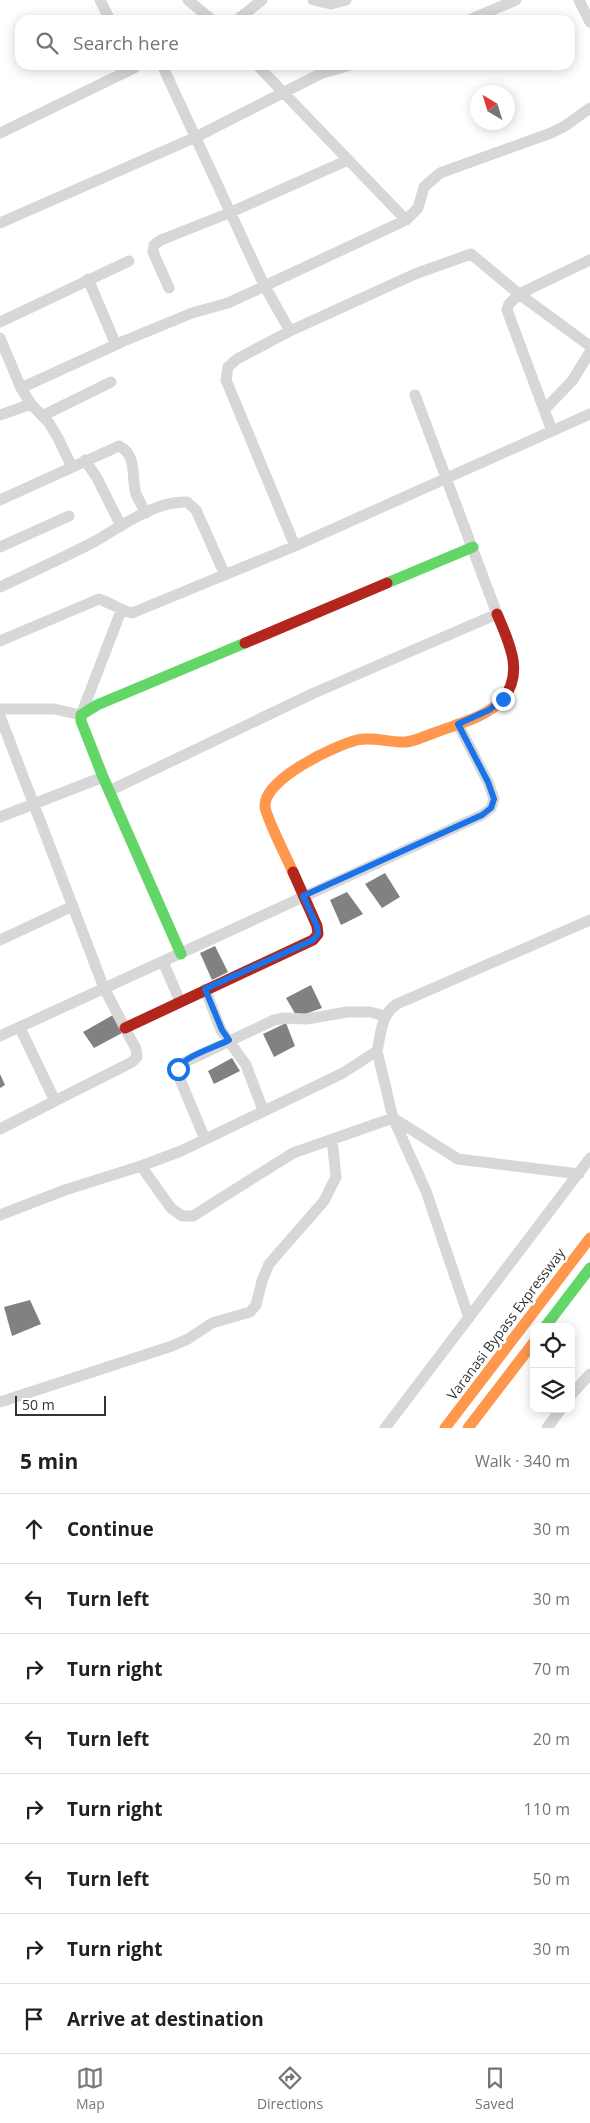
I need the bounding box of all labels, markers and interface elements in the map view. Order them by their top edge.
search box [15,15,575,70]
icon: search [33,29,61,57]
text: Search here [73,30,179,56]
north arrow [470,85,515,130]
route end [492,688,515,711]
route start [167,1058,190,1081]
street label: Varanasi Bypass Expressway [442,1243,570,1403]
map controls [530,1323,575,1413]
button: locate [530,1323,575,1368]
button: layers [530,1368,575,1413]
scale bar [15,1393,106,1416]
text: 50 m [22,1395,55,1414]
text: 5 min [20,1447,78,1475]
text: Walk · 340 m [475,1450,570,1472]
icon: ahead [20,1515,48,1543]
text: Continue [67,1516,154,1542]
text: 30 m [533,1518,570,1540]
icon: left [20,1585,48,1613]
text: Turn left [67,1586,149,1612]
text: 30 m [533,1588,570,1610]
icon: right [20,1655,48,1683]
text: Turn right [67,1656,162,1682]
text: 70 m [533,1658,570,1680]
icon: left [20,1725,48,1753]
text: Turn left [67,1726,149,1752]
text: 20 m [533,1728,570,1750]
icon: right [20,1795,48,1823]
text: Turn right [67,1796,162,1822]
text: 110 m [524,1798,570,1820]
icon: left [20,1865,48,1893]
text: Turn left [67,1866,149,1892]
text: 50 m [533,1868,570,1890]
icon: right [20,1935,48,1963]
text: Turn right [67,1936,162,1962]
text: 30 m [533,1938,570,1960]
icon: arrive [20,2005,48,2033]
text: Arrive at destination [67,2006,264,2032]
tab: Map [76,2064,105,2113]
tab: Directions [257,2064,323,2113]
tab: Saved [475,2064,514,2113]

